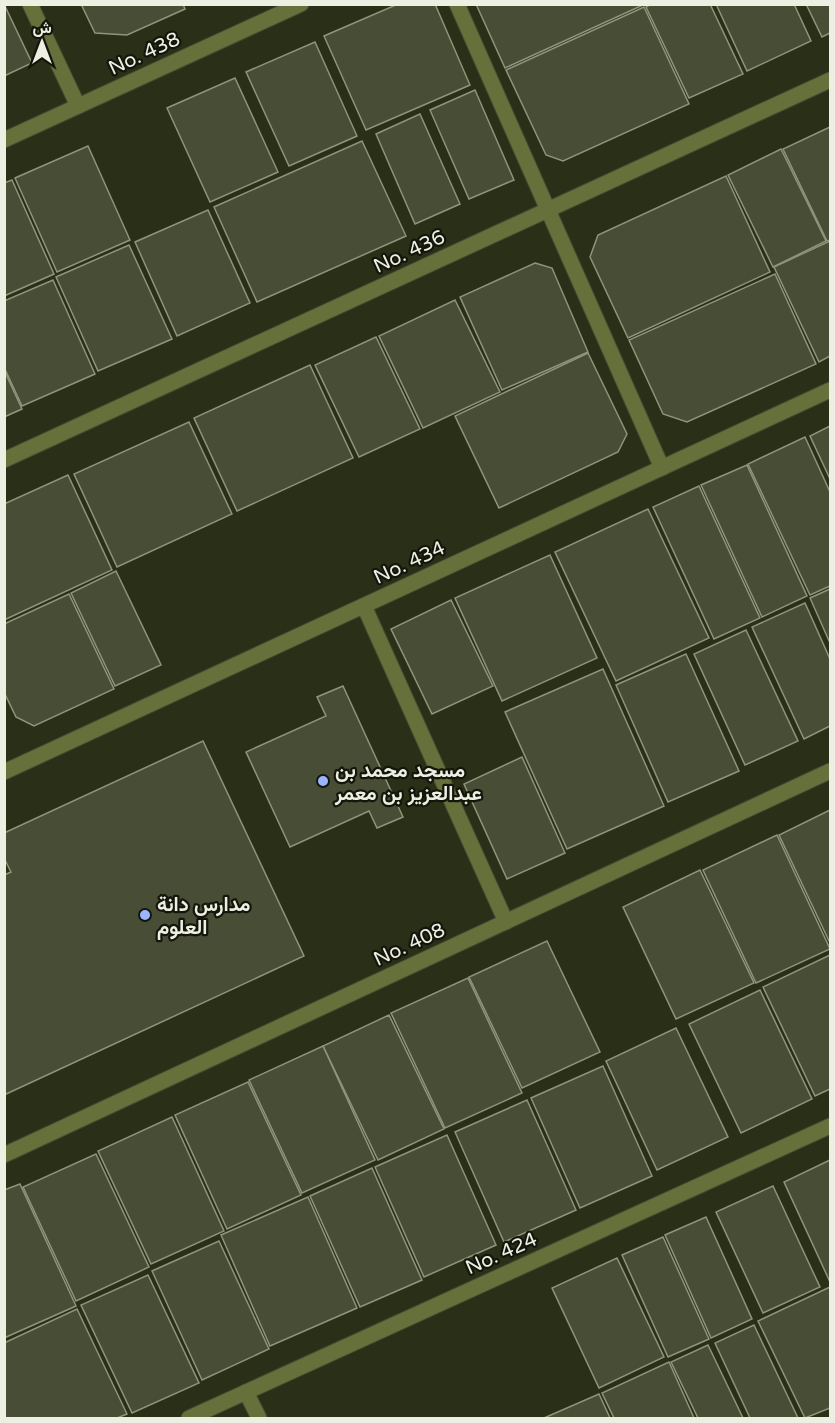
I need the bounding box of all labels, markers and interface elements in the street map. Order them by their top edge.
north arrow [12,12,72,72]
text: ش [32,18,52,38]
street label: No. 438 [105,27,184,81]
street label: No. 436 [370,225,449,279]
street label: No. 434 [370,536,449,590]
place label: مسجد محمد بن عبدالعزيز بن معمر [334,759,482,806]
marker: مسجد محمد بن عبدالعزيز بن معمر [316,774,330,788]
place label: مدارس دانة العلوم [157,893,251,940]
marker: مدارس دانة العلوم [138,908,152,922]
street label: No. 408 [370,918,449,972]
street label: No. 424 [462,1228,541,1280]

